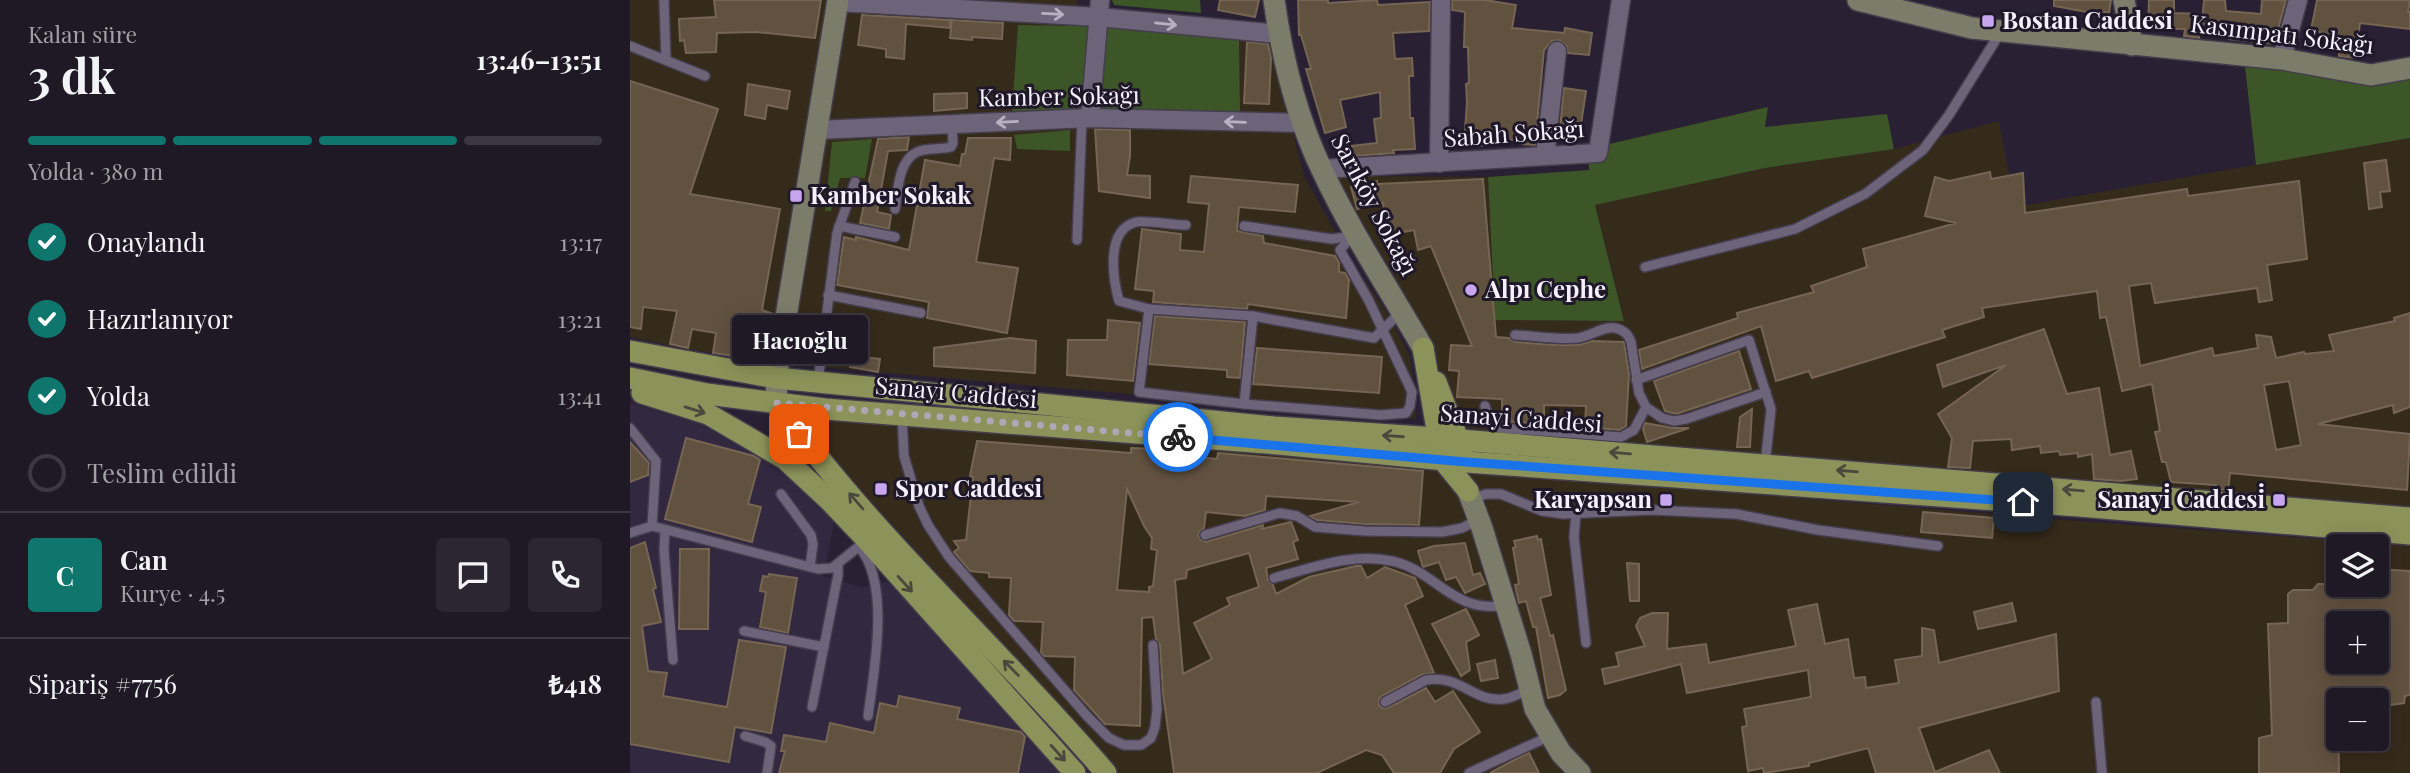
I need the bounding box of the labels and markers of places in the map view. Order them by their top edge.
place label: Bostan Caddesi [2002,3,2173,35]
marker: Bostan Caddesi [1980,13,1996,29]
place label: Kamber Sokak [810,178,972,210]
marker: Kamber Sokak [788,188,804,204]
place label: Alpı Cephe [1484,272,1606,304]
marker: Alpı Cephe [1463,282,1479,298]
callout: Hacıoğlu [731,315,867,364]
pin [769,404,829,464]
place label: Spor Caddesi [895,471,1043,503]
pin [1993,472,2053,532]
marker: Spor Caddesi [873,481,889,497]
place label: Karyapsan [1534,482,1652,514]
place label: Sanayi̇ Caddesi̇ [2097,482,2265,514]
marker: Karyapsan [1658,492,1674,508]
marker: Sanayi̇ Caddesi̇ [2271,492,2287,508]

